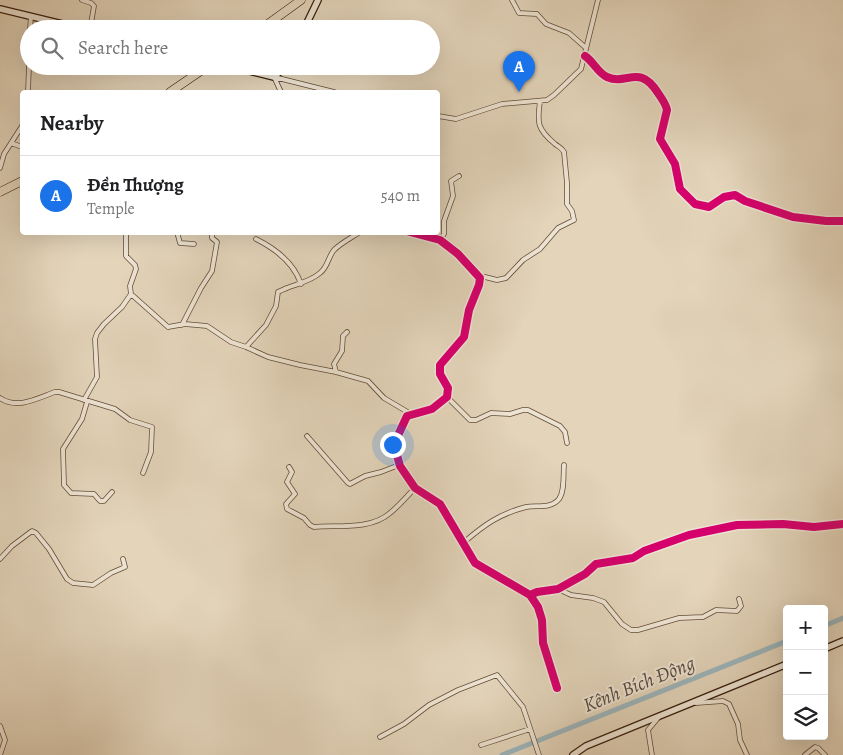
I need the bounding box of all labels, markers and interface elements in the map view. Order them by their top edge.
search box [20,20,440,75]
icon: search [38,34,66,62]
text: Search here [78,35,168,61]
pin: A [503,51,535,92]
text: Nearby [40,109,103,137]
text: Đền Thượng [87,172,184,198]
text: A [51,185,61,207]
text: 540 m [381,185,420,207]
text: Temple [87,198,135,220]
your location [380,432,406,458]
map controls [783,605,828,740]
button: + [783,605,828,650]
water label: Kênh Bích Động [579,649,699,719]
button: − [783,650,828,695]
button: layers [783,695,828,740]

